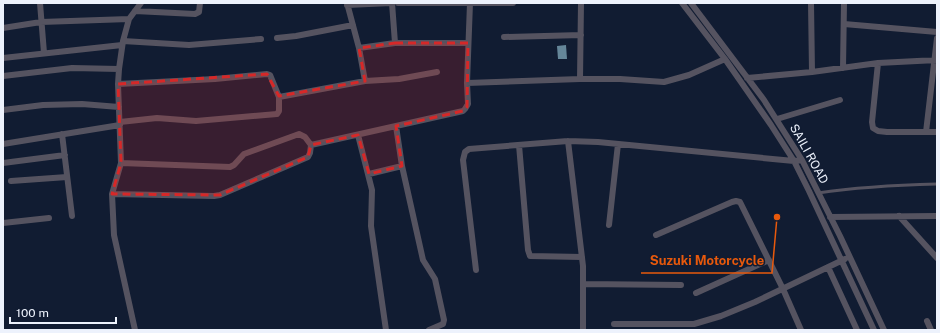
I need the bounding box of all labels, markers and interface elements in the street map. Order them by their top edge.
street label: SAILI ROAD [787,122,831,186]
callout: Suzuki Motorcycle [641,248,772,273]
text: Suzuki Motorcycle [650,253,764,268]
scale bar [10,299,116,325]
text: 100 m [16,306,49,320]

